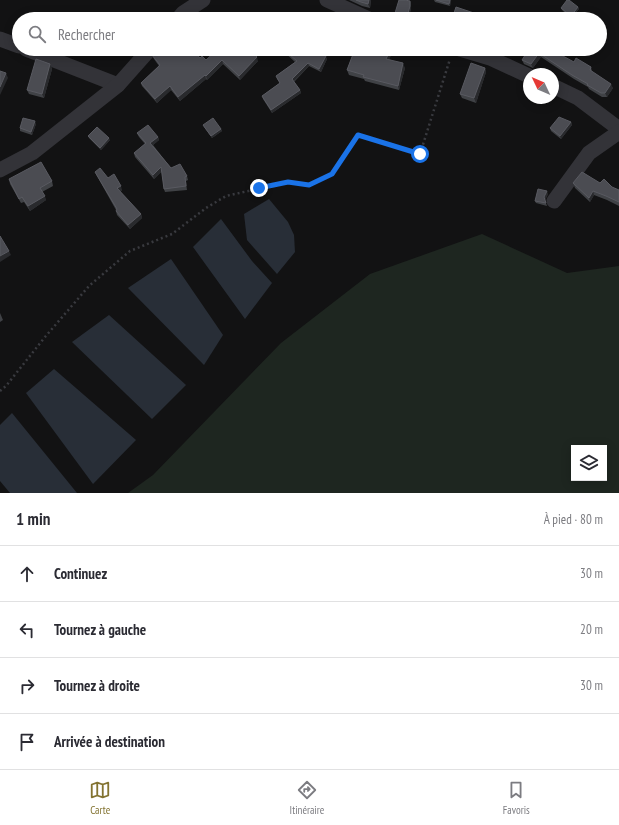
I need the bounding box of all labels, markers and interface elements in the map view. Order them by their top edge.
search box [12,12,607,56]
icon: search [26,23,48,45]
text: Rechercher [58,25,115,44]
north arrow [523,68,559,104]
route start [411,145,429,163]
route end [250,179,268,197]
map controls [571,445,607,481]
button: layers [571,445,607,481]
text: 1 min [16,508,50,530]
text: À pied · 80 m [544,511,603,528]
icon: ahead [16,563,38,585]
text: Continuez [54,564,107,583]
text: 30 m [580,565,603,582]
icon: left [16,619,38,641]
text: Tournez à gauche [54,620,146,639]
text: 20 m [580,621,603,638]
icon: right [16,675,38,697]
text: Tournez à droite [54,676,140,695]
text: 30 m [580,677,603,694]
icon: arrive [16,731,38,753]
text: Arrivée à destination [54,732,165,751]
tab: Carte [89,779,111,817]
tab: Itinéraire [290,779,324,817]
tab: Favoris [503,779,530,817]

